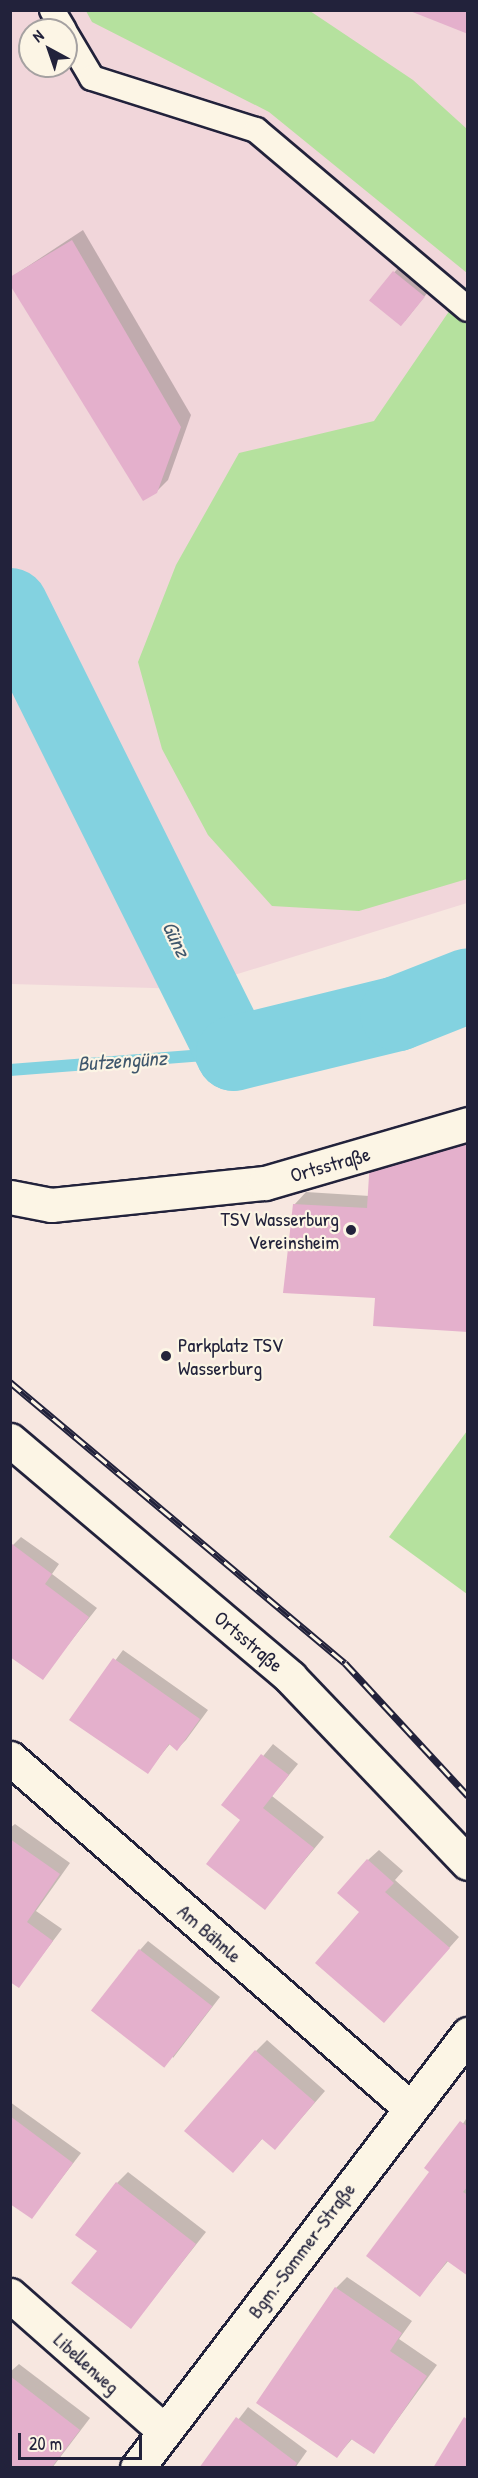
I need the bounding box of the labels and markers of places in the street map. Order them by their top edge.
place label: TSV Wasserburg Vereinsheim [221,1206,339,1253]
marker: TSV Wasserburg Vereinsheim [344,1223,358,1237]
place label: Parkplatz TSV Wasserburg [178,1332,283,1379]
marker: Parkplatz TSV Wasserburg [159,1349,173,1363]

